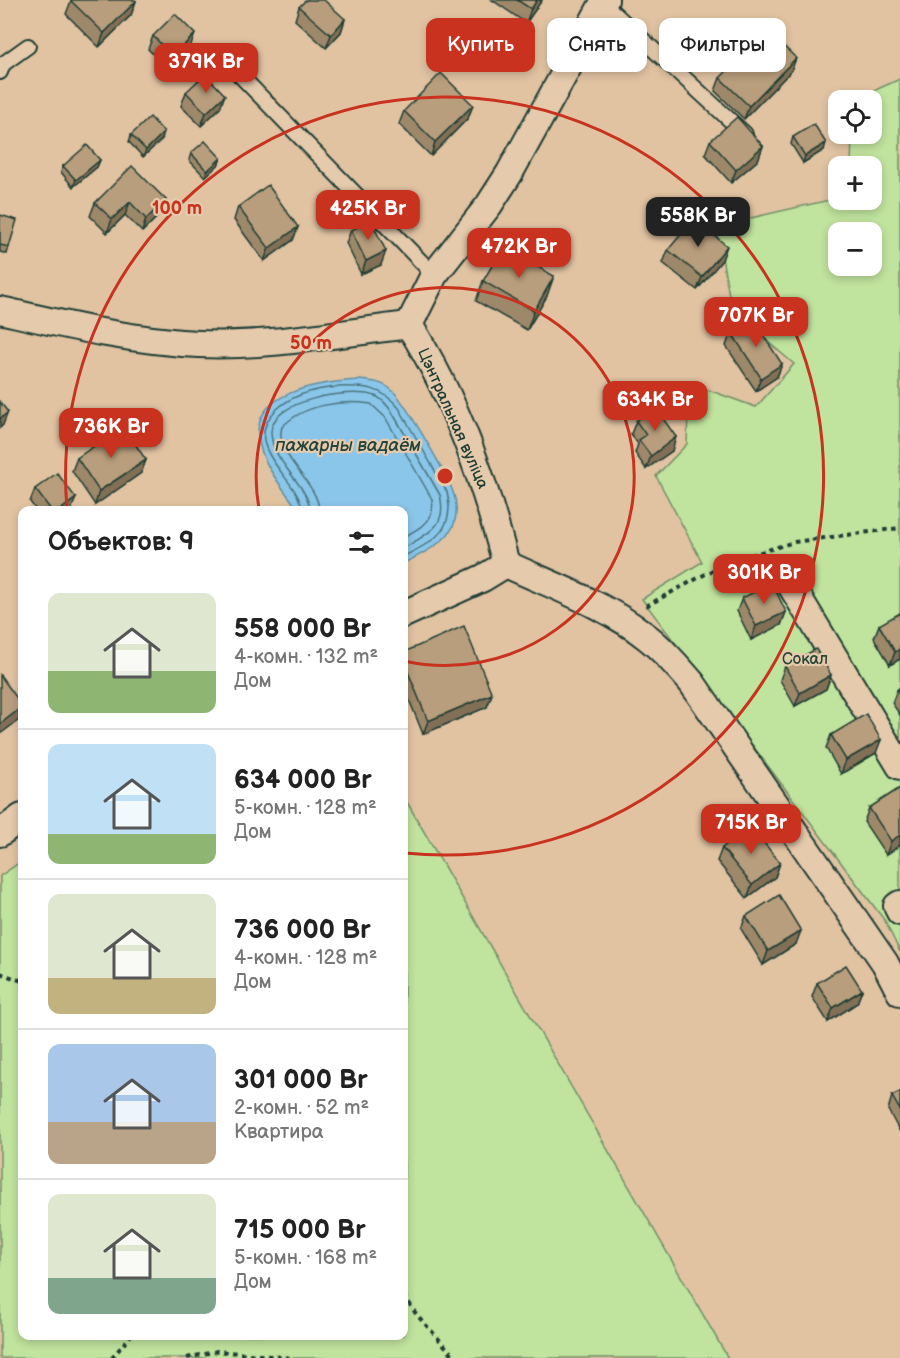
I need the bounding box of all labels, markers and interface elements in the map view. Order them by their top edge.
chip: Купить [426,18,535,72]
chip: Снять [547,18,647,72]
chip: Фильтры [659,18,786,72]
pin: 379K Br [151,43,261,94]
text: 379K Br [168,50,244,74]
map controls [828,90,882,276]
button: locate [828,90,882,144]
button: + [828,156,882,210]
pin: 425K Br [313,190,423,241]
text: 425K Br [330,197,406,221]
pin: 558K Br [643,197,753,248]
text: 100 m [152,198,202,219]
text: 558K Br [660,204,736,228]
button: − [828,222,882,276]
pin: 472K Br [464,228,574,279]
text: 472K Br [481,235,557,259]
pin: 707K Br [701,297,811,348]
text: 707K Br [718,304,794,328]
text: 50 m [290,333,332,354]
street label: Цэнтральная вуліца [413,345,492,492]
pin: 634K Br [600,381,710,432]
text: 634K Br [617,388,693,412]
pin: 736K Br [56,408,166,459]
text: 736K Br [73,415,149,439]
water label: пажарны вадаём [275,435,421,456]
centre of rings [435,466,455,486]
icon: filters [345,526,378,559]
text: Объектов: 9 [48,527,194,558]
pin: 301K Br [709,554,819,605]
text: 301K Br [727,561,801,585]
text: 558 000 Br [234,614,371,645]
icon: home [96,617,168,689]
text: 4-комн. · 132 m² [234,645,378,669]
park label: Сокал [782,650,828,669]
text: Дом [234,669,272,693]
text: 634 000 Br [234,765,372,796]
icon: home [96,768,168,840]
text: 5-комн. · 128 m² [234,796,377,820]
pin: 715K Br [696,804,806,855]
text: 715K Br [715,811,787,835]
text: Дом [234,820,272,844]
text: 736 000 Br [234,915,371,946]
icon: home [96,918,168,990]
text: 4-комн. · 128 m² [234,946,377,970]
text: Дом [234,970,272,994]
text: 301 000 Br [234,1065,368,1096]
icon: home [96,1068,168,1140]
text: 2-комн. · 52 m² [234,1096,369,1120]
text: Квартира [234,1120,324,1144]
text: 715 000 Br [234,1215,366,1246]
icon: home [96,1218,168,1290]
text: 5-комн. · 168 m² [234,1246,377,1270]
text: Дом [234,1270,272,1294]

